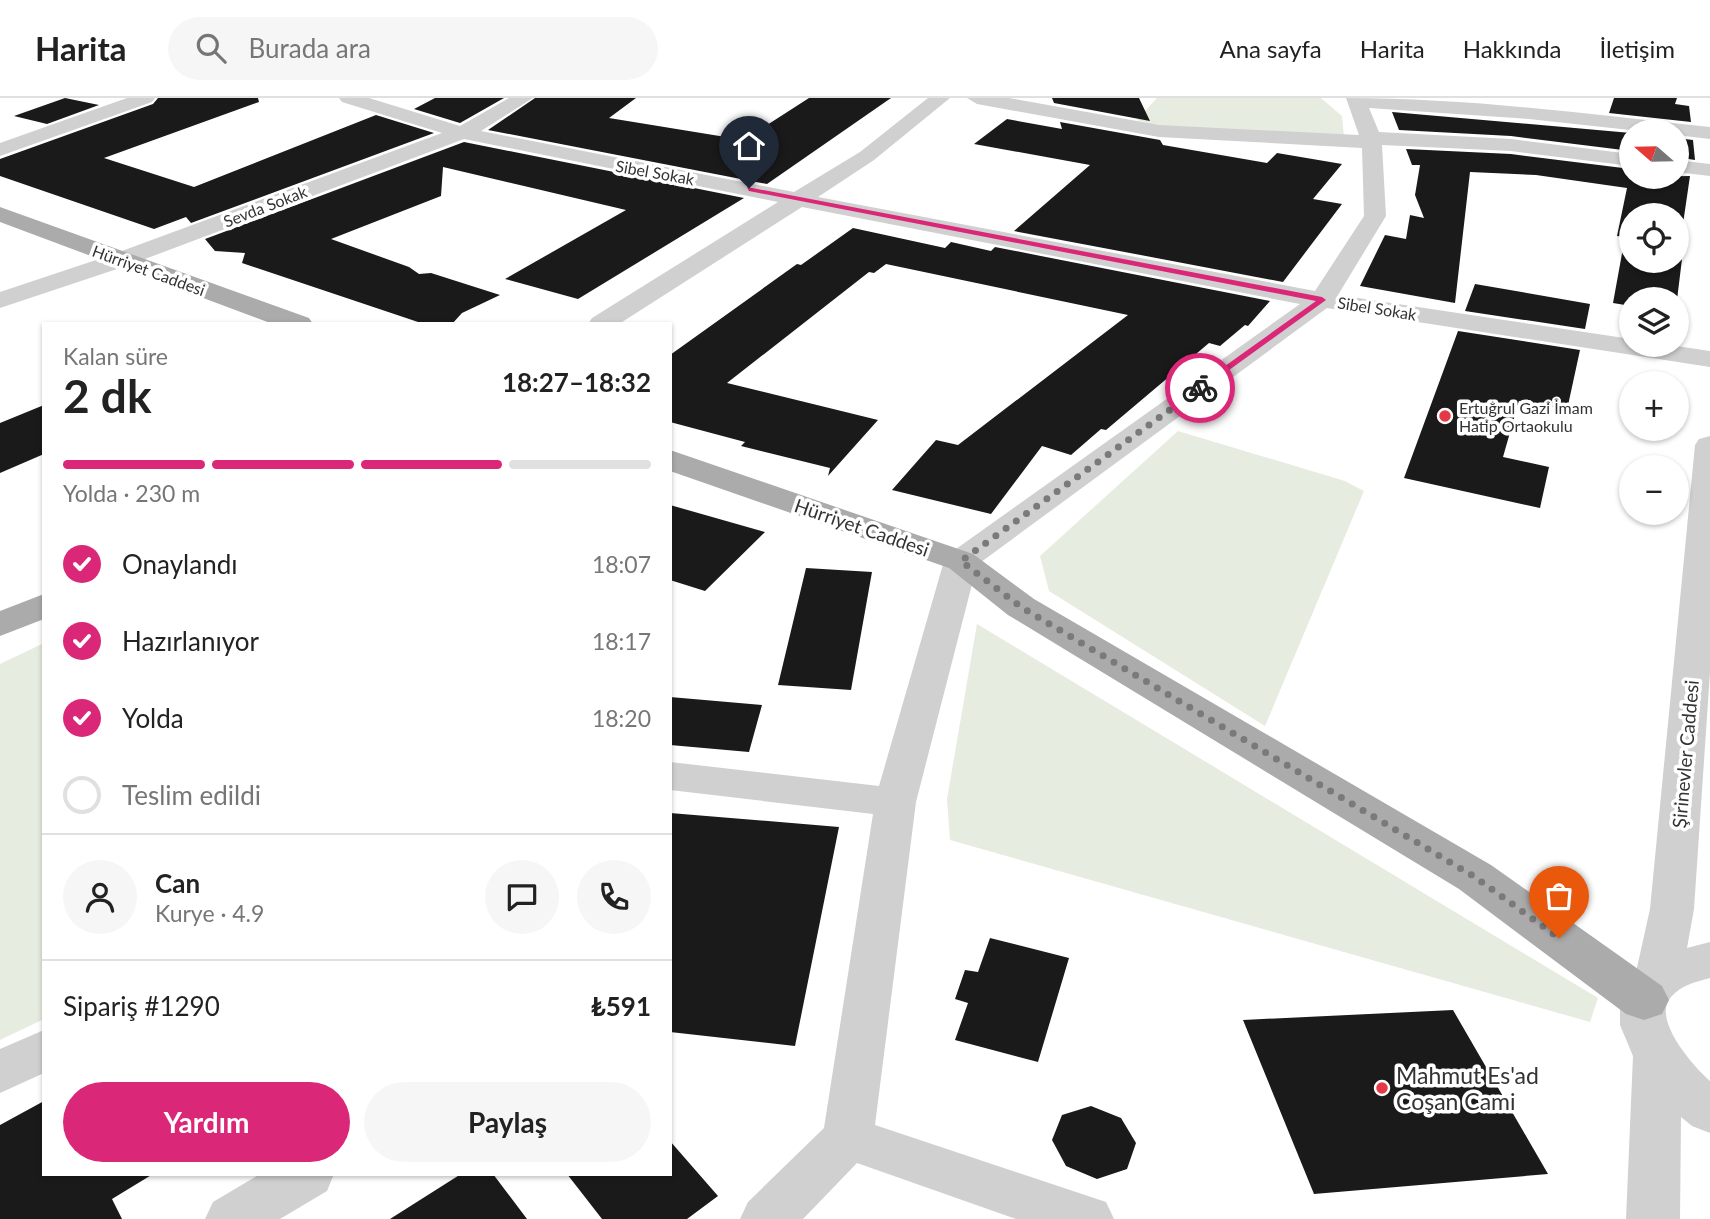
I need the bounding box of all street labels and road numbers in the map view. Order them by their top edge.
street label: Sibel Sokak [614,156,697,188]
street label: Sevda Sokak [221,181,310,231]
street label: Hürriyet Caddesi [90,241,208,299]
street label: Sibel Sokak [1336,292,1419,324]
street label: Hürriyet Caddesi [792,493,932,561]
street label: Şirinevler Caddesi [1667,679,1703,829]

